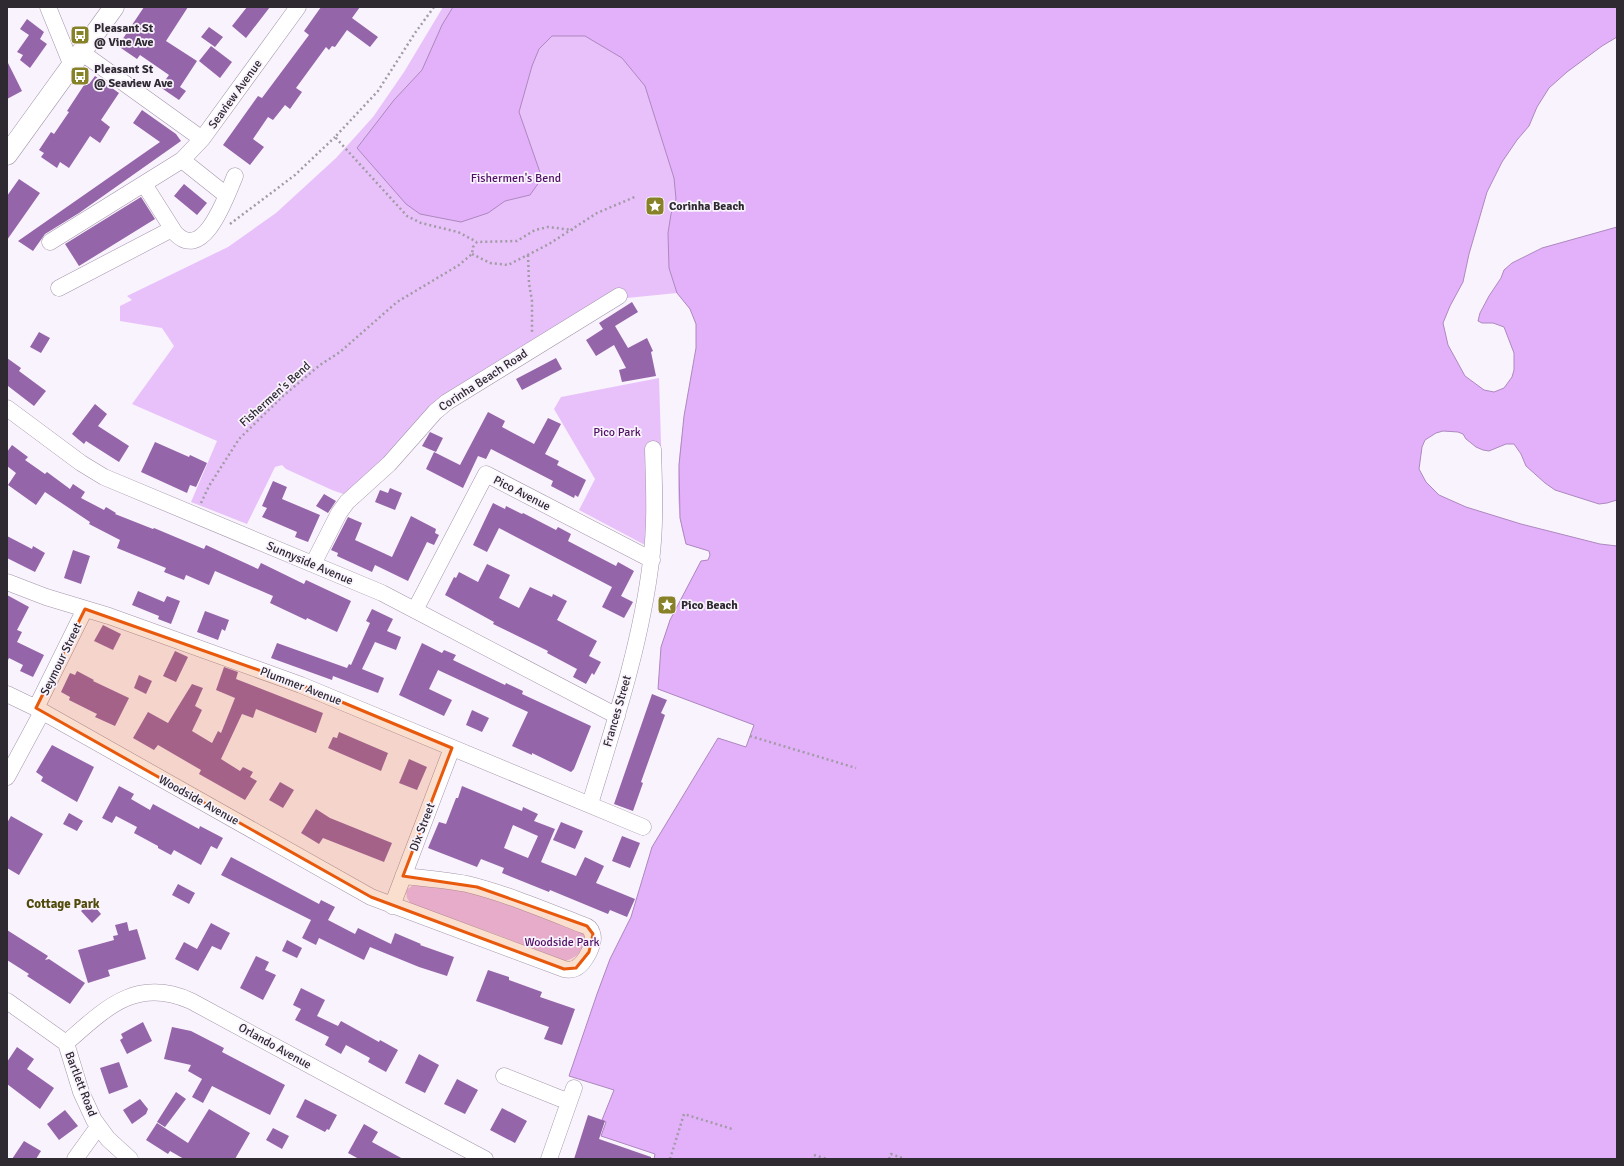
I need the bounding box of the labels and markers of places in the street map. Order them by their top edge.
place label: Pleasant St @ Vine Ave [94,21,154,50]
bus stop icon: Pleasant St @ Vine Ave [69,24,91,46]
place label: Pleasant St @ Seaview Ave [94,62,173,91]
bus stop icon: Pleasant St @ Seaview Ave [69,65,91,87]
place icon: Corinha Beach [644,195,666,217]
place label: Corinha Beach [669,199,745,214]
place icon: Pico Beach [656,594,678,616]
place label: Pico Beach [681,598,738,613]

